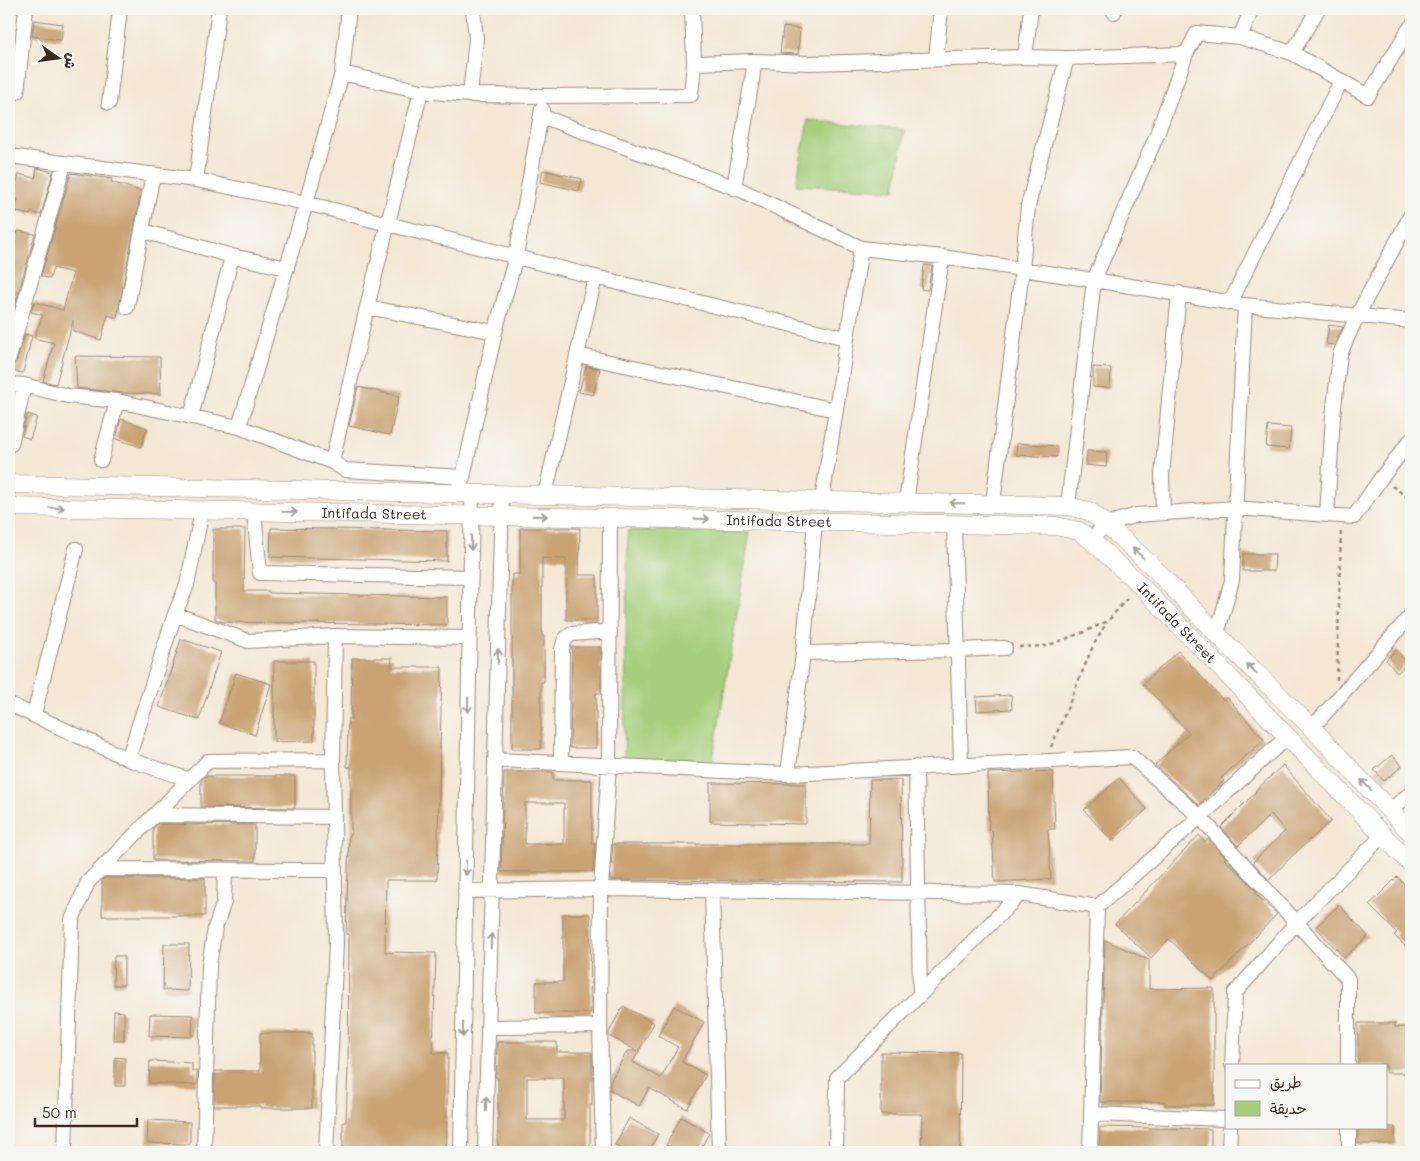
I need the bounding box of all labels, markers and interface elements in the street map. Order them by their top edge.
north arrow [32,32,82,82]
text: ش [60,51,82,71]
one-way arrow [949,498,965,507]
one-way arrow [49,503,65,513]
street label: Intifada Street [321,503,427,524]
one-way arrow [282,507,298,517]
street label: Intifada Street [726,510,832,531]
one-way arrow [532,512,548,521]
one-way arrow [694,515,710,524]
one-way arrow [466,535,475,551]
one-way arrow [1131,547,1144,559]
street label: Intifada Street [1134,578,1221,667]
one-way arrow [493,648,503,664]
one-way arrow [1246,663,1259,675]
one-way arrow [463,697,473,713]
one-way arrow [1360,779,1372,792]
one-way arrow [461,860,471,876]
one-way arrow [486,933,495,949]
one-way arrow [458,1022,468,1038]
legend [1225,1064,1388,1128]
text: طريق [1270,1072,1302,1092]
scale bar [35,1096,138,1128]
one-way arrow [482,1096,491,1112]
text: حديقة [1270,1098,1307,1118]
text: 50 m [42,1102,77,1122]

